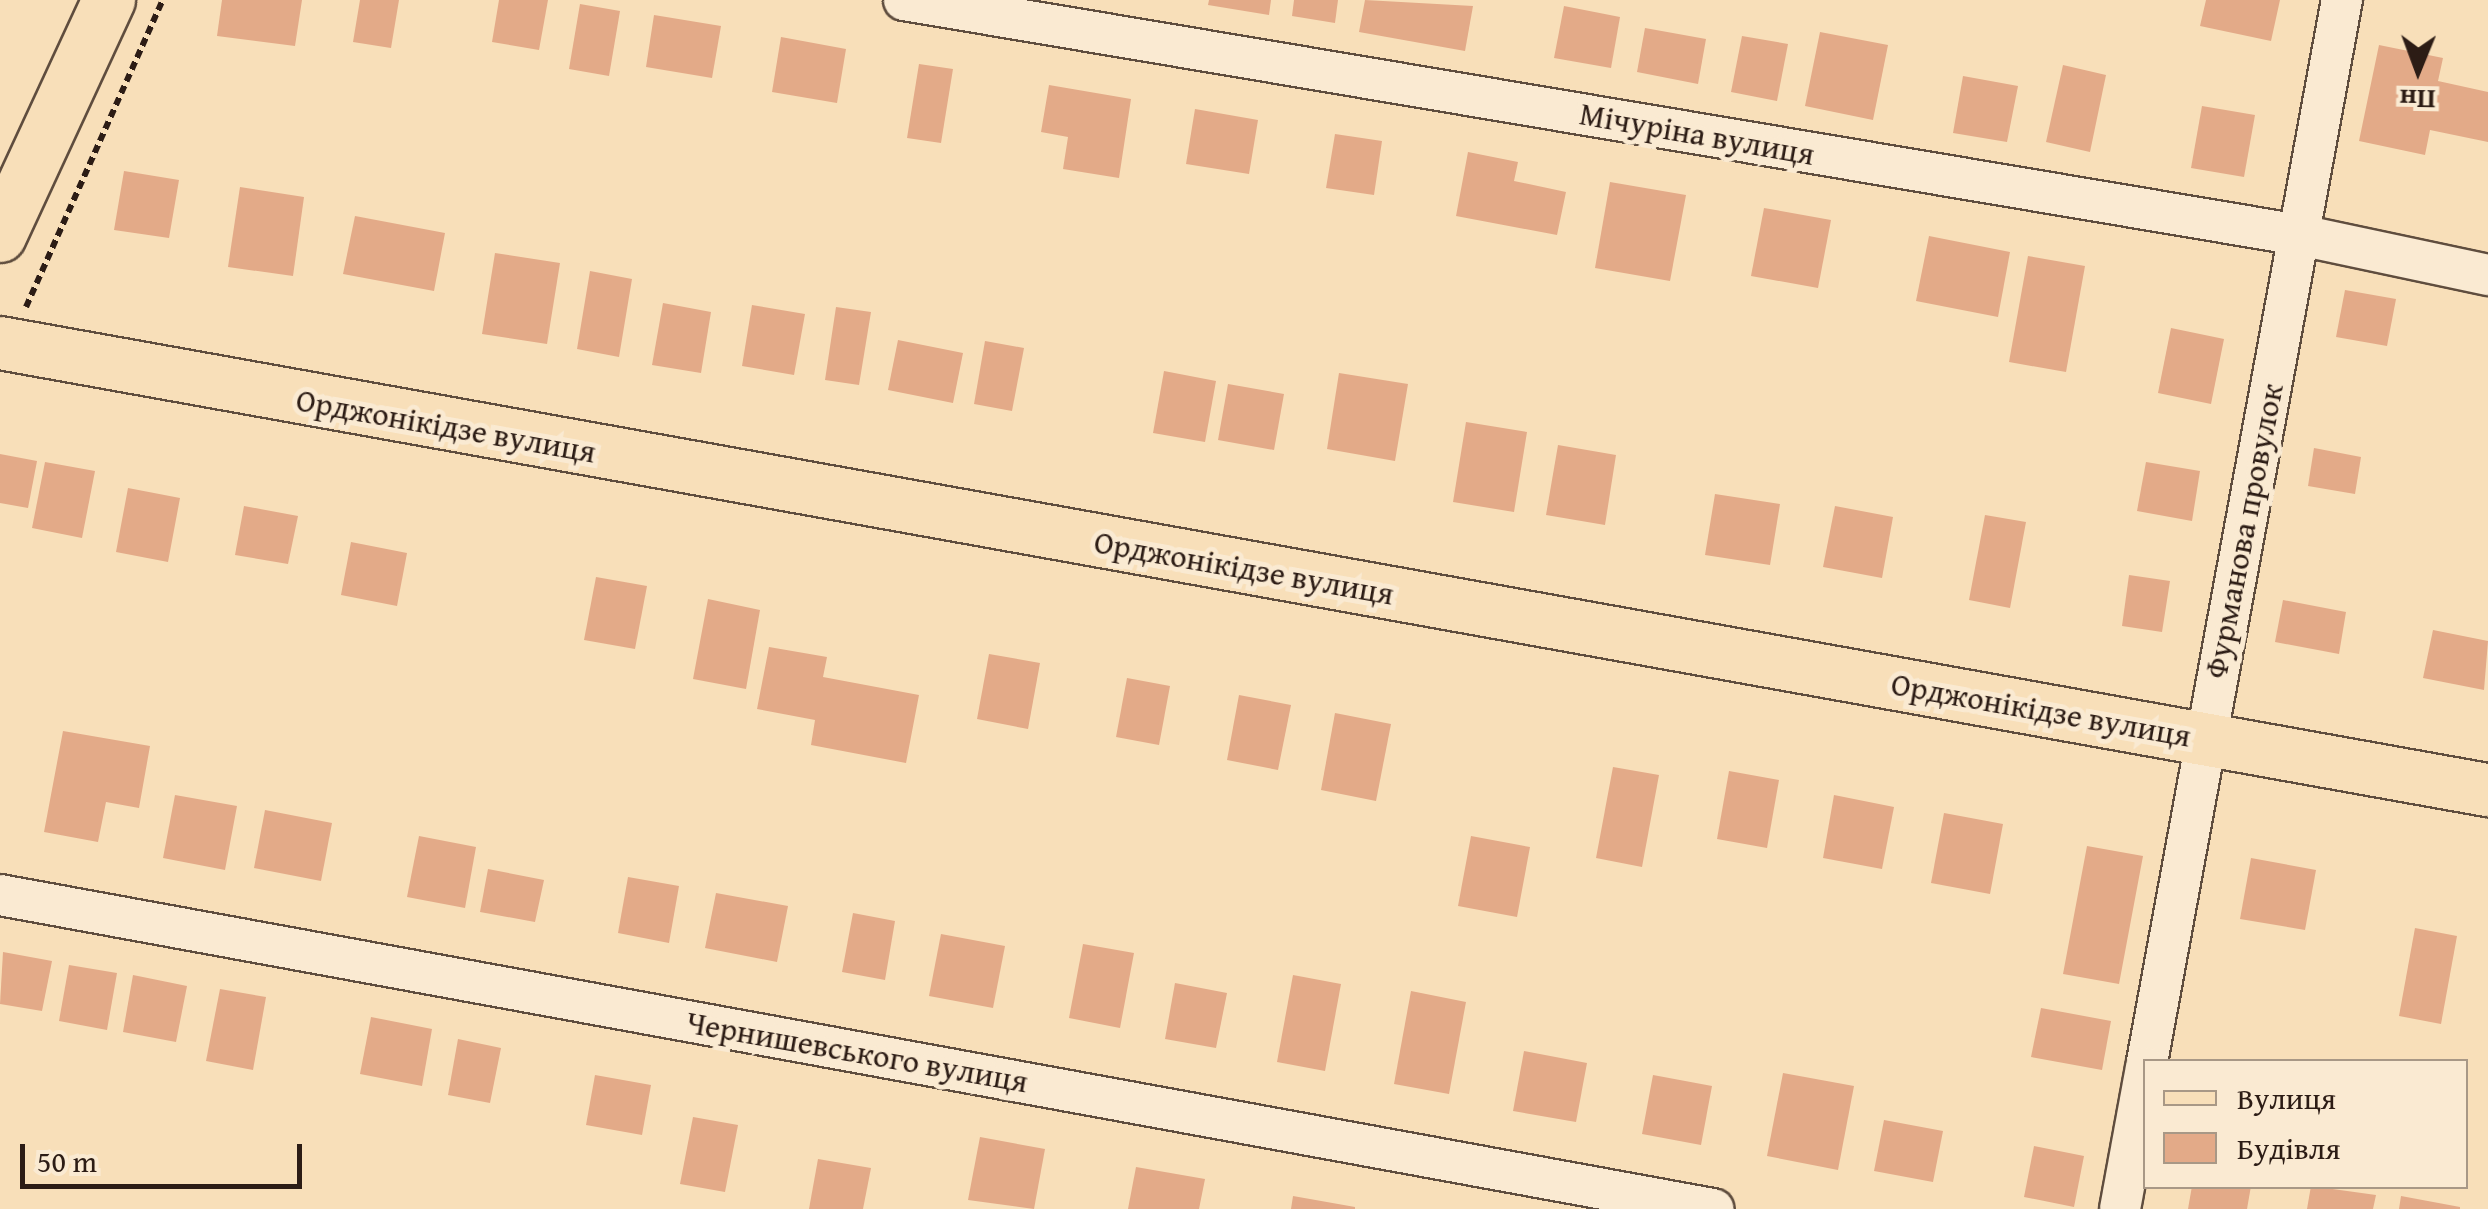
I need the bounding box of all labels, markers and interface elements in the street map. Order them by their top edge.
north arrow [2368,20,2468,120]
text: Пн [2399,80,2436,121]
street label: Мічуріна вулиця [1577,94,1817,174]
street label: Фурманова провулок [2197,380,2291,682]
street label: Орджонікідзе вулиця [293,381,599,471]
street label: Орджонікідзе вулиця [1091,523,1397,613]
street label: Орджонікідзе вулиця [1888,665,2194,755]
street label: Чернишевського вулиця [683,1003,1031,1101]
legend [2143,1059,2468,1189]
text: Вулиця [2237,1076,2336,1120]
scale bar [25,1124,308,1186]
text: Будівля [2237,1126,2340,1170]
text: 50 m [37,1139,97,1183]

